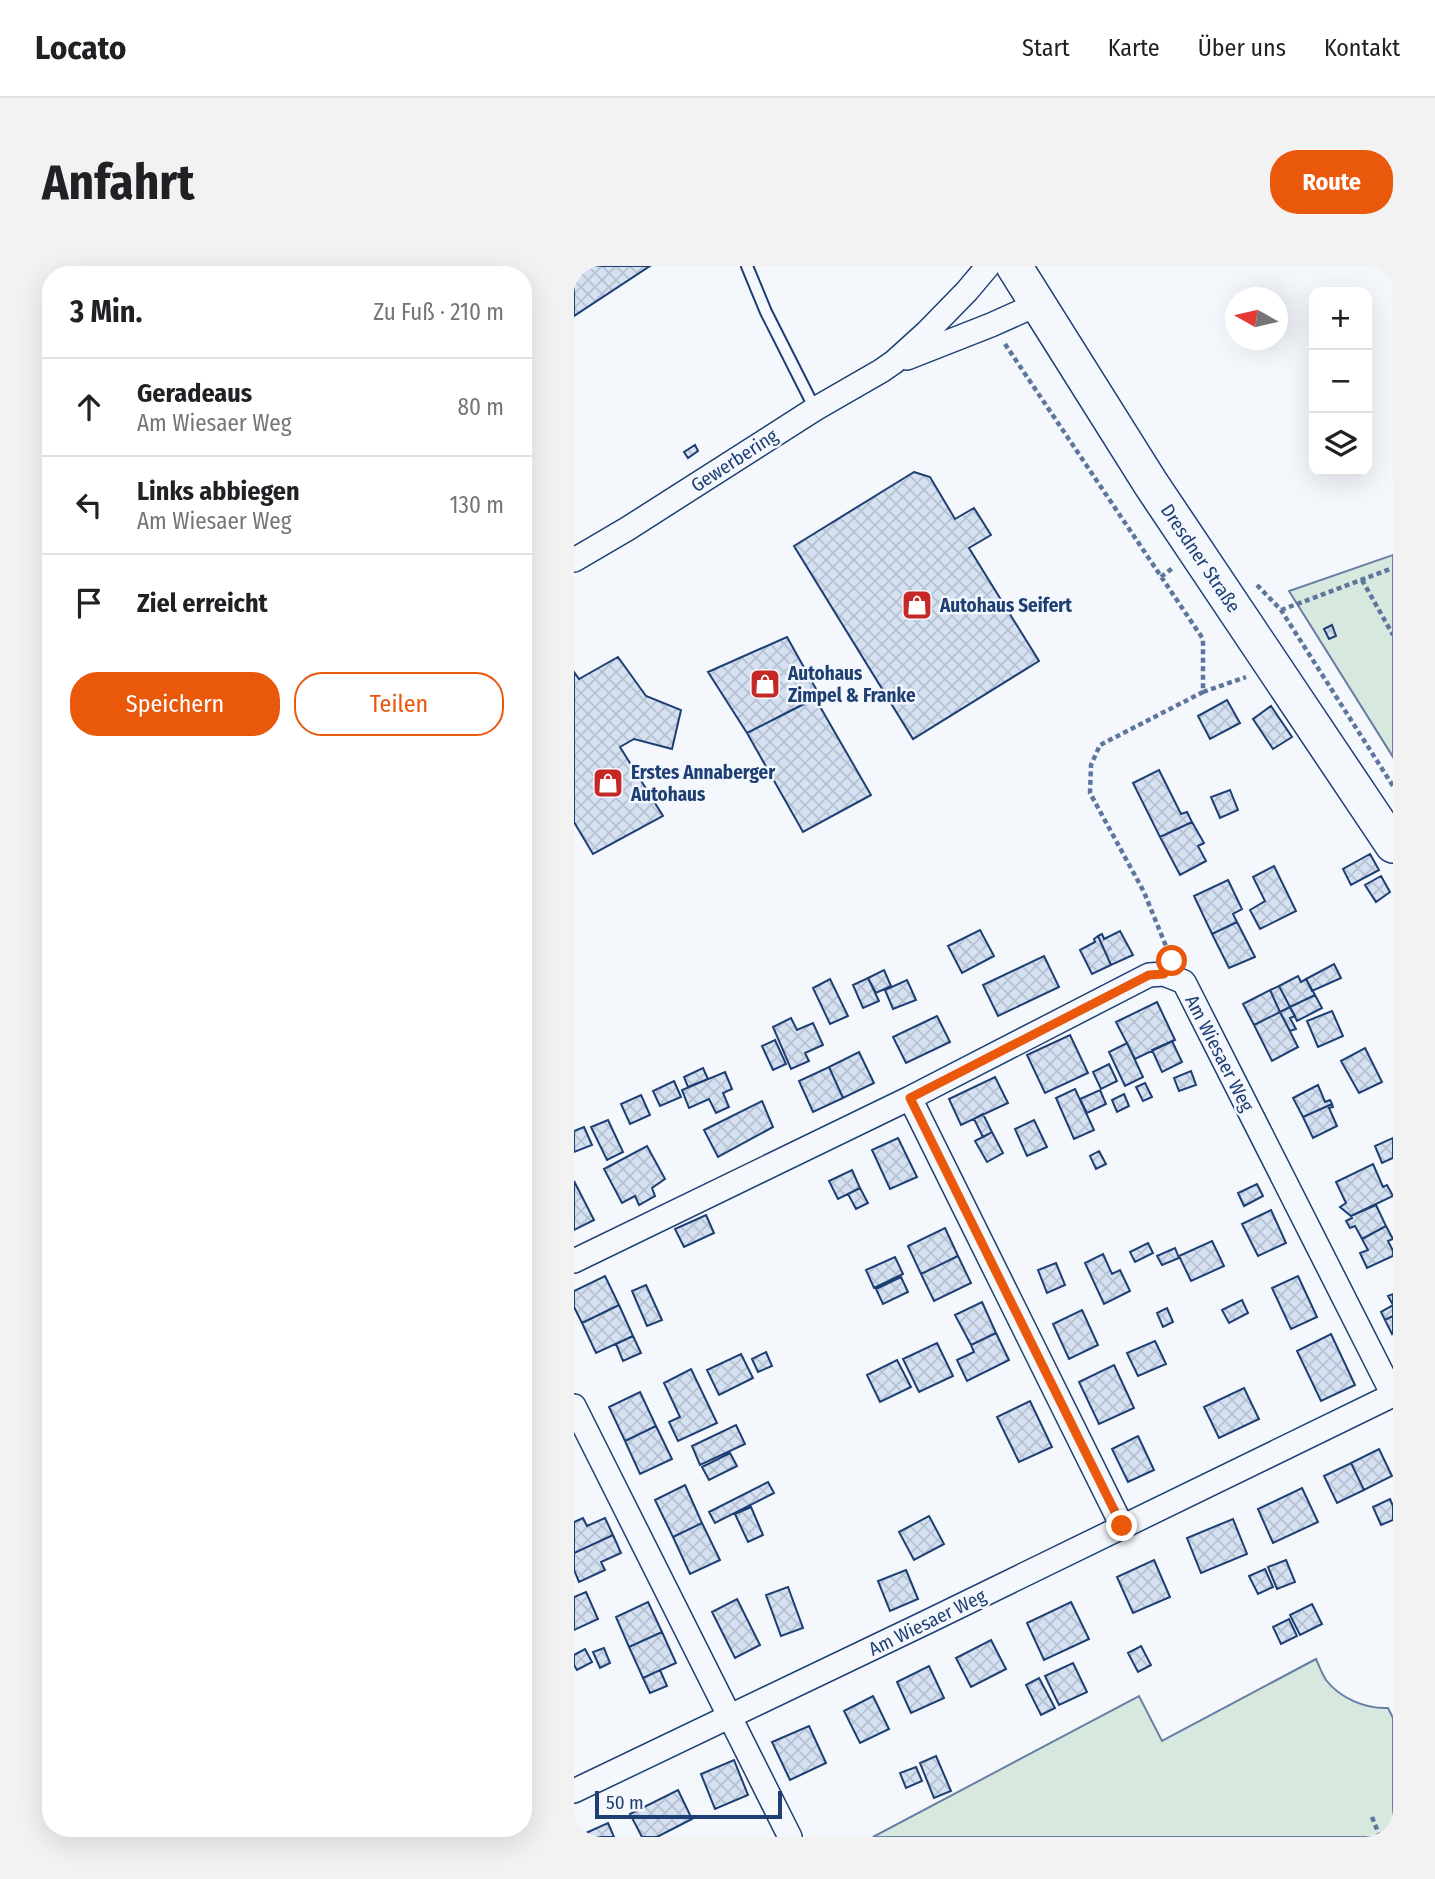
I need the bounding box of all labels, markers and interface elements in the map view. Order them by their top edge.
text: Locato [35,28,126,68]
text: Start [1022,34,1070,62]
text: Karte [1108,34,1160,62]
text: Über uns [1198,34,1286,62]
text: Kontakt [1324,34,1400,62]
button: Route [1270,150,1393,214]
text: Anfahrt [42,153,195,212]
north arrow [1225,287,1288,350]
map controls [1309,287,1372,476]
button: + [1309,287,1372,350]
text: 3 Min. [70,294,142,330]
text: Zu Fuß · 210 m [373,298,504,326]
button: − [1309,350,1372,413]
text: Geradeaus [137,378,252,409]
icon: ahead [70,388,108,426]
text: 80 m [457,393,504,421]
text: Am Wiesaer Weg [137,409,291,437]
button: layers [1309,413,1372,476]
street label: Gewerbering [687,424,782,497]
text: Links abbiegen [137,476,300,507]
icon: left [70,486,108,524]
text: 130 m [450,491,504,519]
street label: Dresdner Straße [1156,500,1245,617]
text: Am Wiesaer Weg [137,507,291,535]
icon: arrive [70,584,108,622]
text: Ziel erreicht [137,588,268,619]
shop icon: Autohaus Seifert [900,588,934,622]
place label: Autohaus Seifert [939,594,1072,617]
place label: Autohaus Zimpel & Franke [787,662,916,707]
shop icon: Autohaus Zimpel & Franke [748,667,782,701]
button: Speichern [70,672,280,736]
button: Teilen [294,672,504,736]
place label: Erstes Annaberger Autohaus [630,761,776,806]
shop icon: Erstes Annaberger Autohaus [591,766,625,800]
route start [1156,945,1187,976]
street label: Am Wiesaer Weg [1180,991,1259,1115]
route end [1106,1510,1137,1541]
street label: Am Wiesaer Weg [865,1584,990,1661]
scale bar [595,1788,782,1820]
text: 50 m [606,1791,644,1814]

